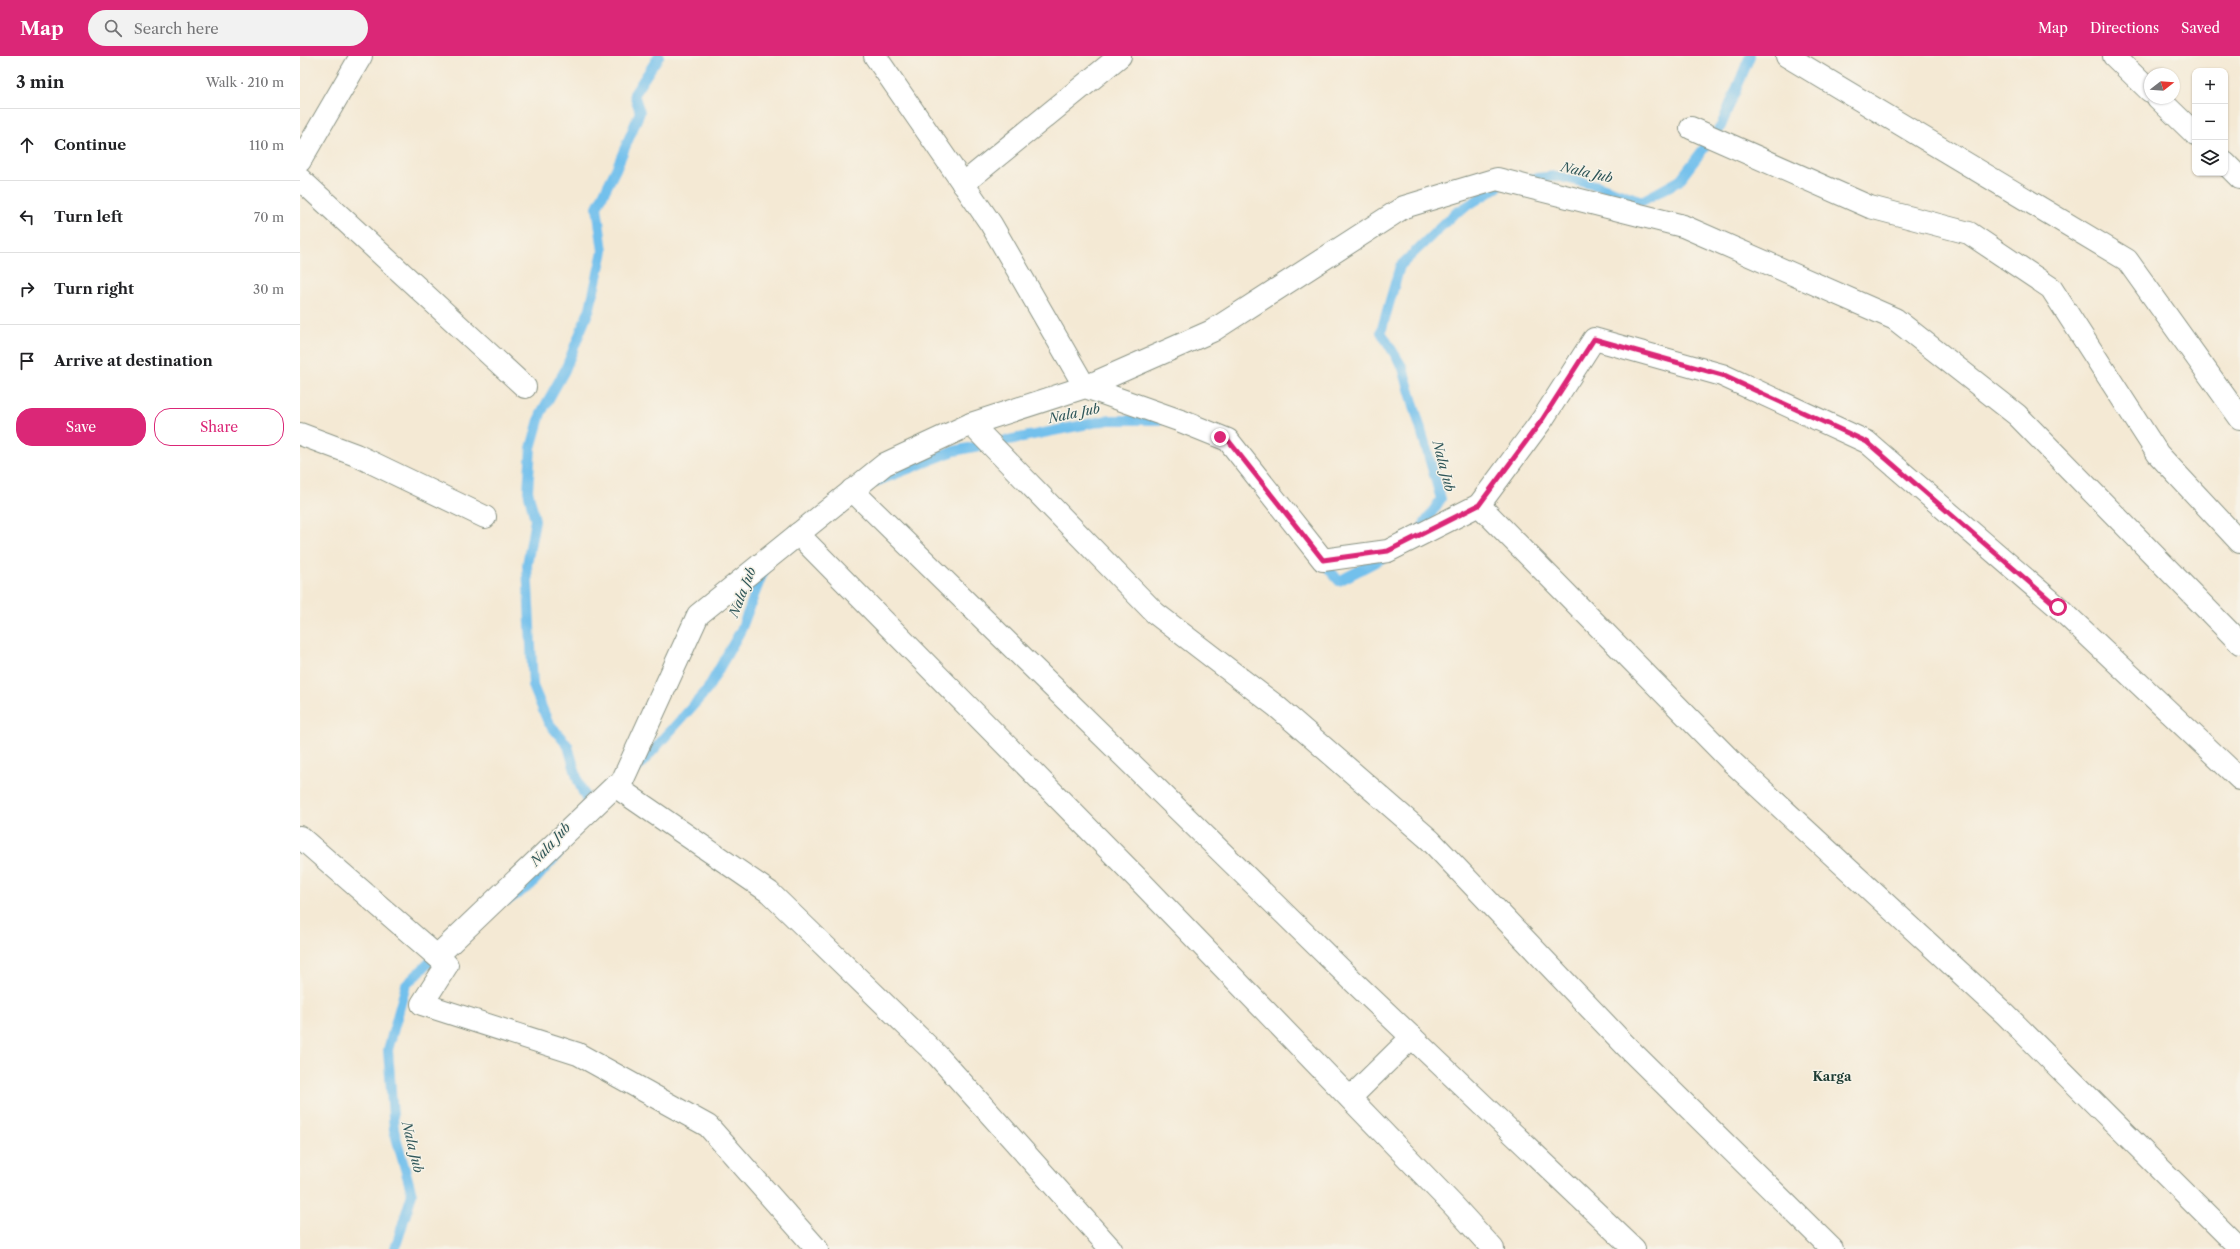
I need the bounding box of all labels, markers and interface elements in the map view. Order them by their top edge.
search box [88,10,368,46]
text: Map [20,17,64,40]
icon: search [102,17,124,39]
text: Search here [134,19,219,38]
text: Map [2038,19,2068,37]
text: Directions [2090,19,2159,37]
text: Saved [2181,19,2220,37]
north arrow [2144,68,2180,104]
map controls [2192,68,2228,176]
button: + [2192,68,2228,104]
text: 3 min [16,72,65,92]
text: Walk · 210 m [206,74,284,90]
button: − [2192,104,2228,140]
icon: ahead [16,134,38,156]
text: Continue [54,135,126,154]
text: 110 m [249,137,284,153]
button: layers [2192,140,2228,176]
water label: Nala Jub [1559,158,1614,186]
icon: left [16,206,38,228]
text: Turn left [54,207,123,226]
text: 70 m [254,209,284,225]
icon: right [16,278,38,300]
text: Turn right [54,279,134,298]
text: 30 m [253,281,284,297]
icon: arrive [16,350,38,372]
text: Arrive at destination [54,351,213,370]
water label: Nala Jub [1046,400,1101,426]
button: Save [16,408,146,446]
button: Share [154,408,284,446]
route end [1211,428,1229,446]
water label: Nala Jub [1429,438,1459,493]
water label: Nala Jub [725,565,759,620]
route start [2049,598,2067,616]
water label: Nala Jub [526,819,573,870]
district label: Karga [1812,1068,1852,1084]
water label: Nala Jub [399,1119,427,1174]

